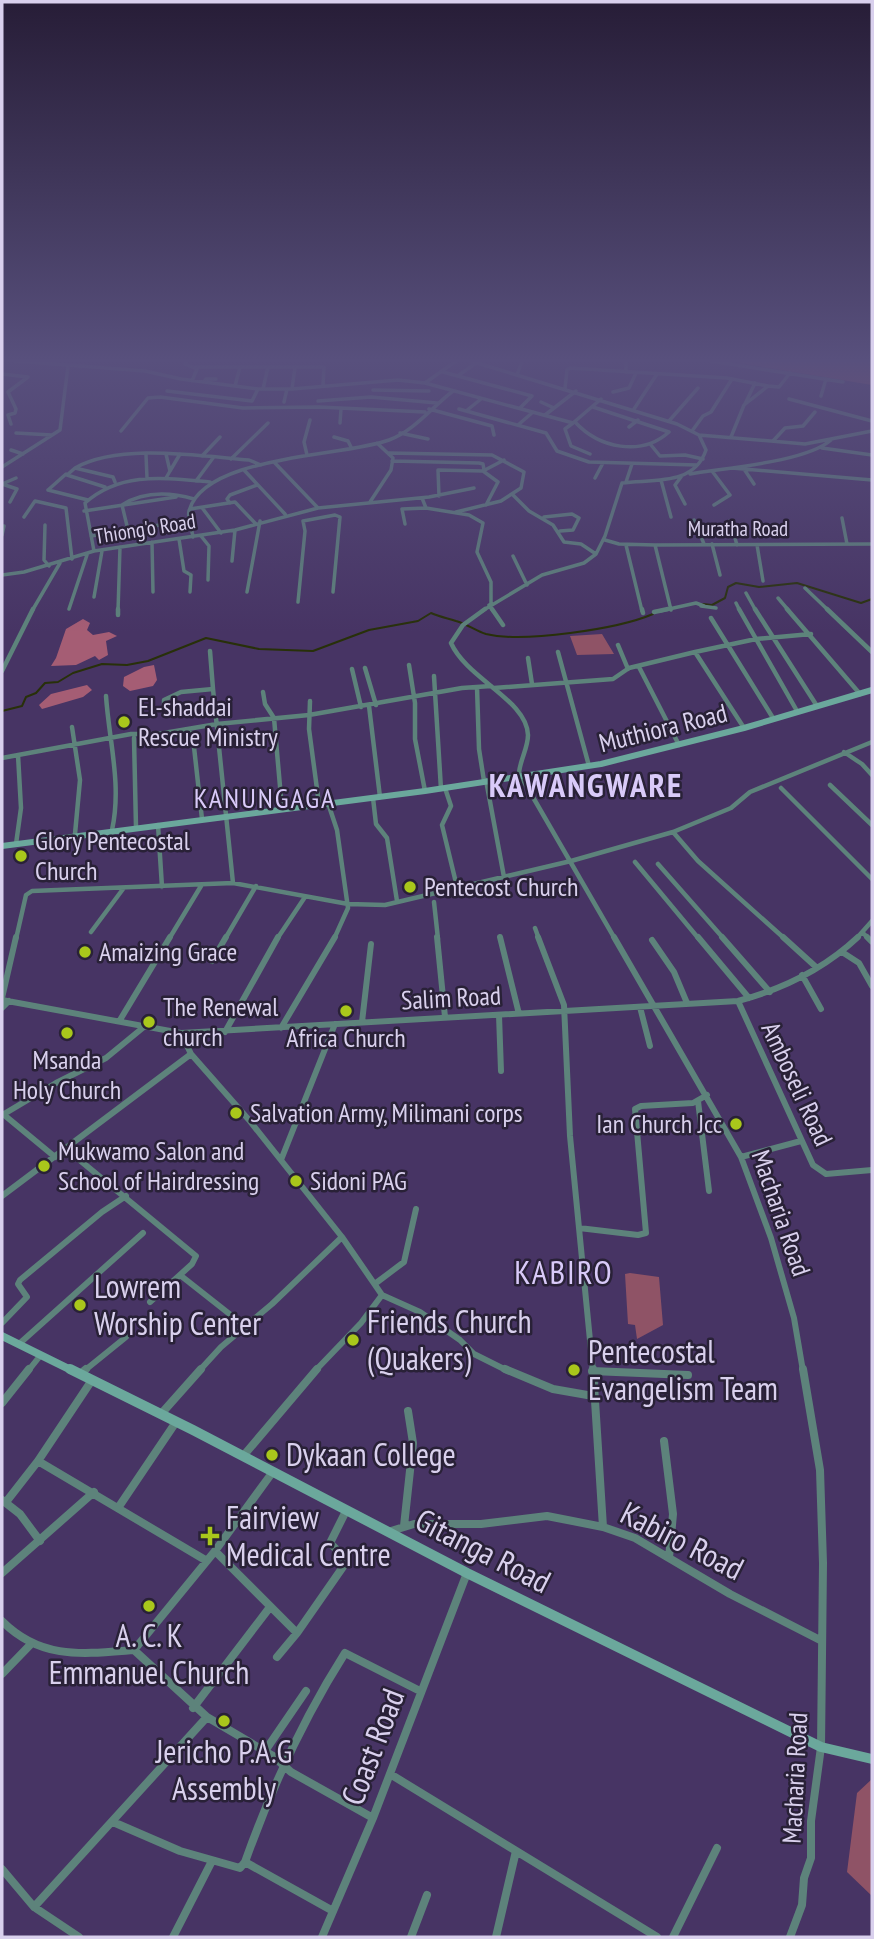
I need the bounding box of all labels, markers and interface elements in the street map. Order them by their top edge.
street label: Thiong'o Road [92,507,197,550]
street label: Muratha Road [688,515,788,542]
place label: El-shaddai Rescue Ministry [138,690,278,753]
street label: Muthiora Road [595,696,730,759]
marker: El-shaddai Rescue Ministry [116,714,132,730]
district label: KAWANGWARE [489,763,683,806]
district label: KANUNGAGA [194,779,336,816]
place label: Glory Pentecostal Church [35,824,190,887]
marker: Glory Pentecostal Church [13,848,29,864]
place label: Pentecost Church [424,870,579,903]
marker: Pentecost Church [402,879,418,895]
place label: Amaizing Grace [99,935,237,968]
marker: Amaizing Grace [77,944,93,960]
street label: Salim Road [400,978,502,1017]
place label: The Renewal church [163,990,278,1053]
marker: Africa Church [338,1003,354,1019]
marker: The Renewal church [141,1014,157,1030]
street label: Amboseli Road [754,1017,840,1151]
place label: Africa Church [286,1021,406,1054]
marker: Msanda Holy Church [59,1025,75,1041]
place label: Msanda Holy Church [13,1043,121,1106]
place label: Salvation Army, Milimani corps [250,1096,523,1129]
marker: Salvation Army, Milimani corps [228,1105,244,1121]
place label: Ian Church Jcc [596,1107,722,1140]
marker: Ian Church Jcc [728,1116,744,1132]
place label: Mukwamo Salon and School of Hairdressing [58,1134,259,1197]
street label: Macharia Road [745,1145,818,1280]
marker: Mukwamo Salon and School of Hairdressing [36,1158,52,1174]
place label: Sidoni PAG [310,1164,407,1197]
marker: Sidoni PAG [288,1173,304,1189]
district label: KABIRO [514,1250,614,1293]
place label: Lowrem Worship Center [94,1265,261,1344]
marker: Lowrem Worship Center [72,1297,88,1313]
place label: Friends Church (Quakers) [367,1300,532,1379]
place label: Pentecostal Evangelism Team [588,1330,778,1409]
marker: Friends Church (Quakers) [345,1332,361,1348]
marker: Pentecostal Evangelism Team [566,1362,582,1378]
place label: Dykaan College [286,1433,456,1475]
marker: Dykaan College [264,1447,280,1463]
street label: Kabiro Road [614,1491,751,1589]
place label: Fairview Medical Centre [226,1496,391,1575]
street label: Gitanga Road [409,1498,558,1602]
marker: Fairview Medical Centre [200,1526,220,1546]
marker: A. C. K Emmanuel Church [141,1598,157,1614]
place label: A. C. K Emmanuel Church [49,1614,249,1693]
street label: Coast Road [331,1682,413,1811]
street label: Macharia Road [775,1712,814,1844]
marker: Jericho P.A.G Assembly [216,1713,232,1729]
place label: Jericho P.A.G Assembly [155,1730,292,1809]

